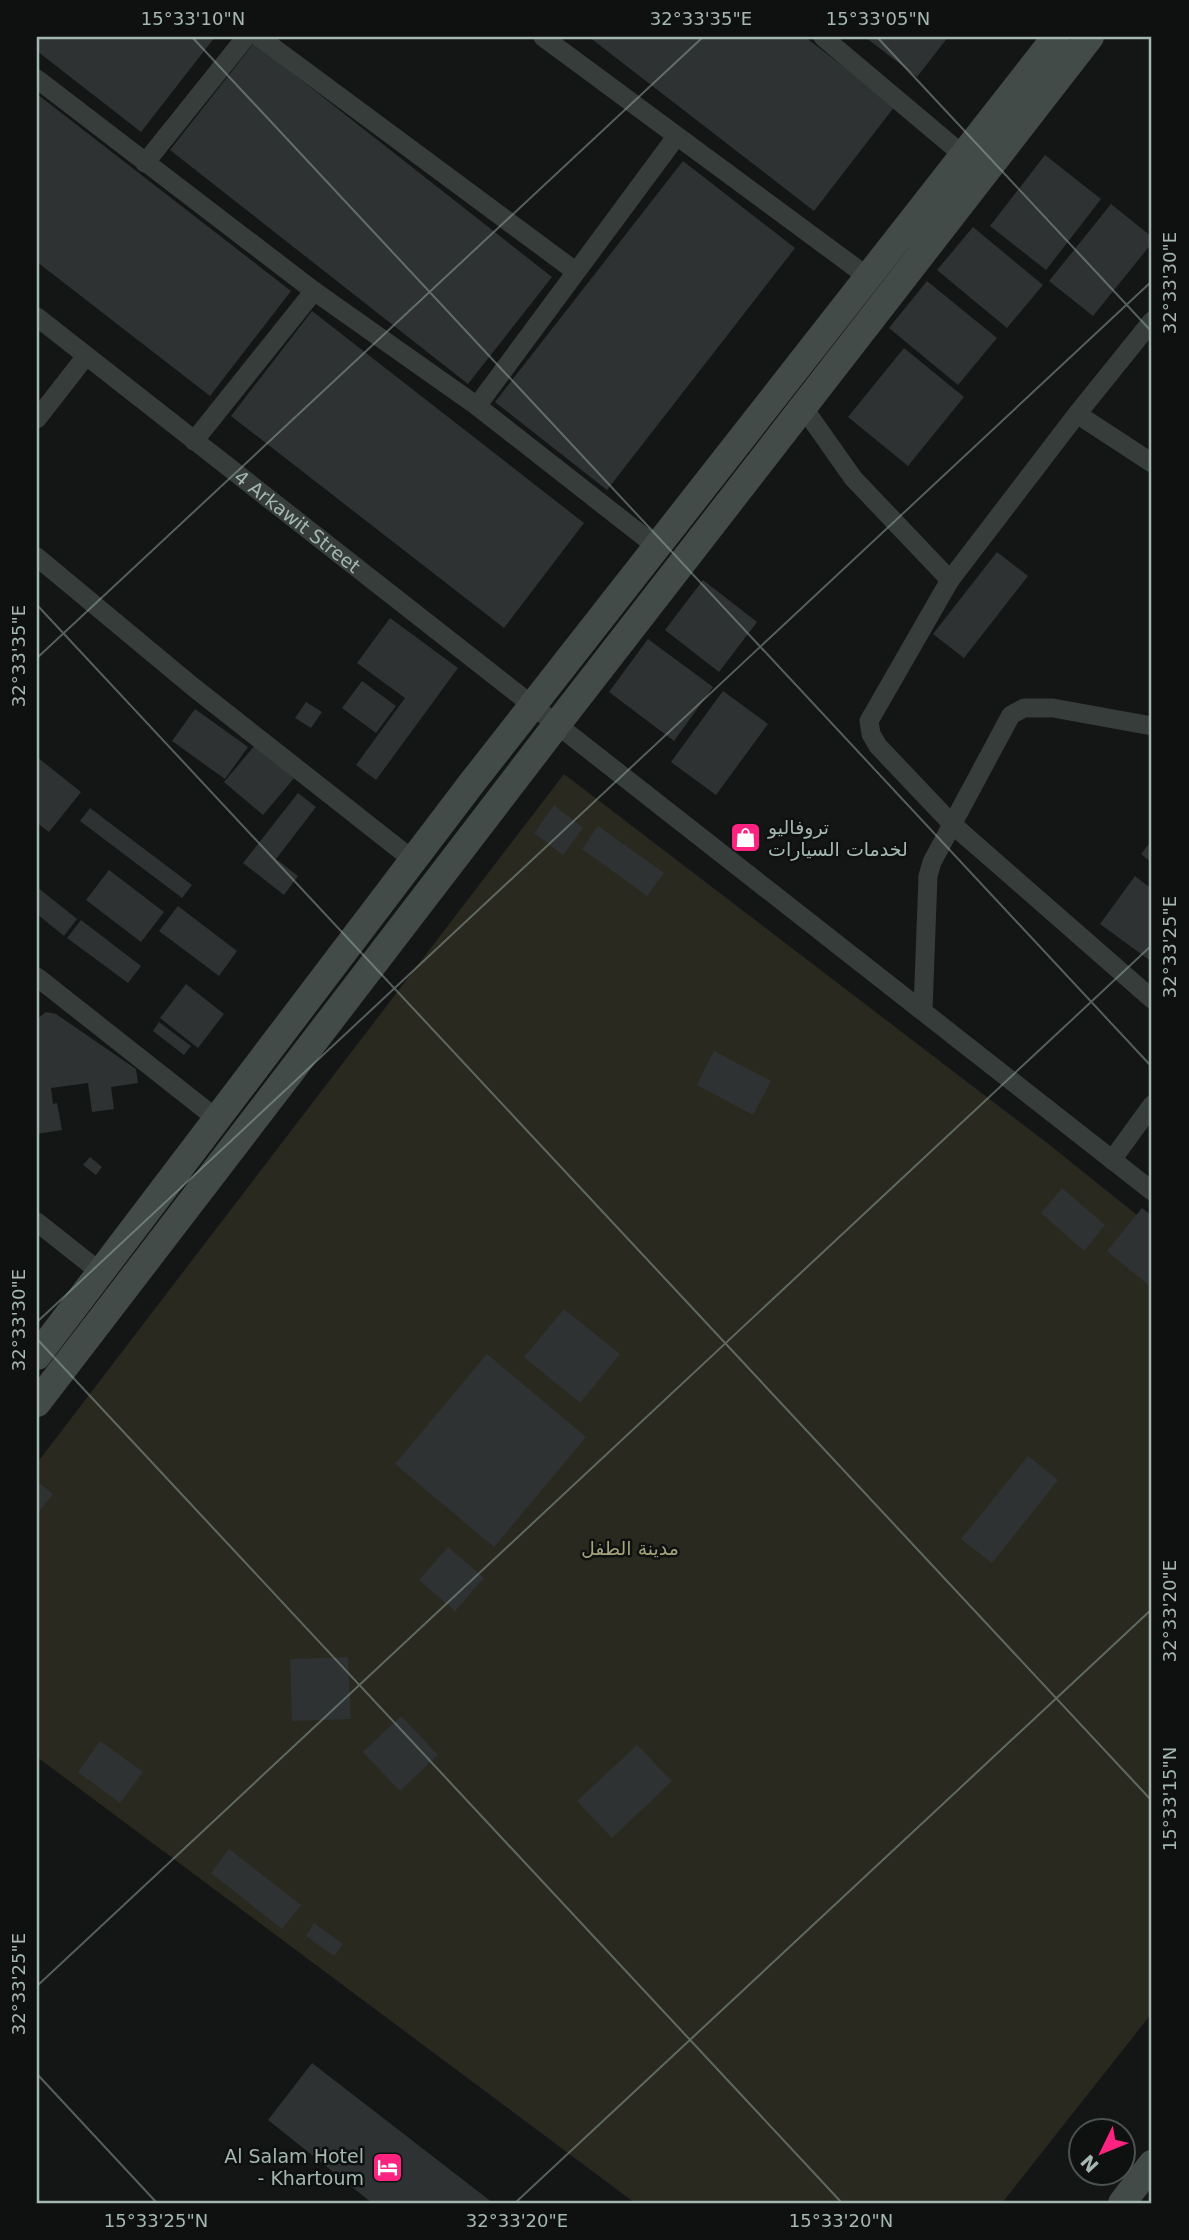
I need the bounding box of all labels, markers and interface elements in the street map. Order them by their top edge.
text: 15°33'10"N [141,8,245,29]
text: 32°33'35"E [650,8,752,29]
text: 15°33'05"N [826,8,930,29]
text: 32°33'30"E [1159,232,1180,334]
street label: 4 Arkawit Street [230,465,365,577]
text: 32°33'35"E [8,605,29,707]
place label: تروفاليو لخدمات السيارات [767,816,908,861]
shop icon: تروفاليو لخدمات السيارات [728,821,762,855]
text: 32°33'25"E [1159,896,1180,998]
text: 32°33'30"E [8,1269,29,1371]
park label: مدينة الطفل [581,1537,679,1559]
text: 32°33'20"E [1159,1560,1180,1662]
text: 15°33'15"N [1159,1747,1180,1851]
text: 32°33'25"E [8,1933,29,2035]
north arrow [1066,2118,1136,2188]
place label: Al Salam Hotel - Khartoum [224,2145,364,2189]
hotel icon: Al Salam Hotel - Khartoum [370,2150,404,2184]
text: N [1076,2150,1103,2177]
text: 15°33'25"N [104,2210,208,2231]
text: 32°33'20"E [466,2210,568,2231]
text: 15°33'20"N [789,2210,893,2231]

